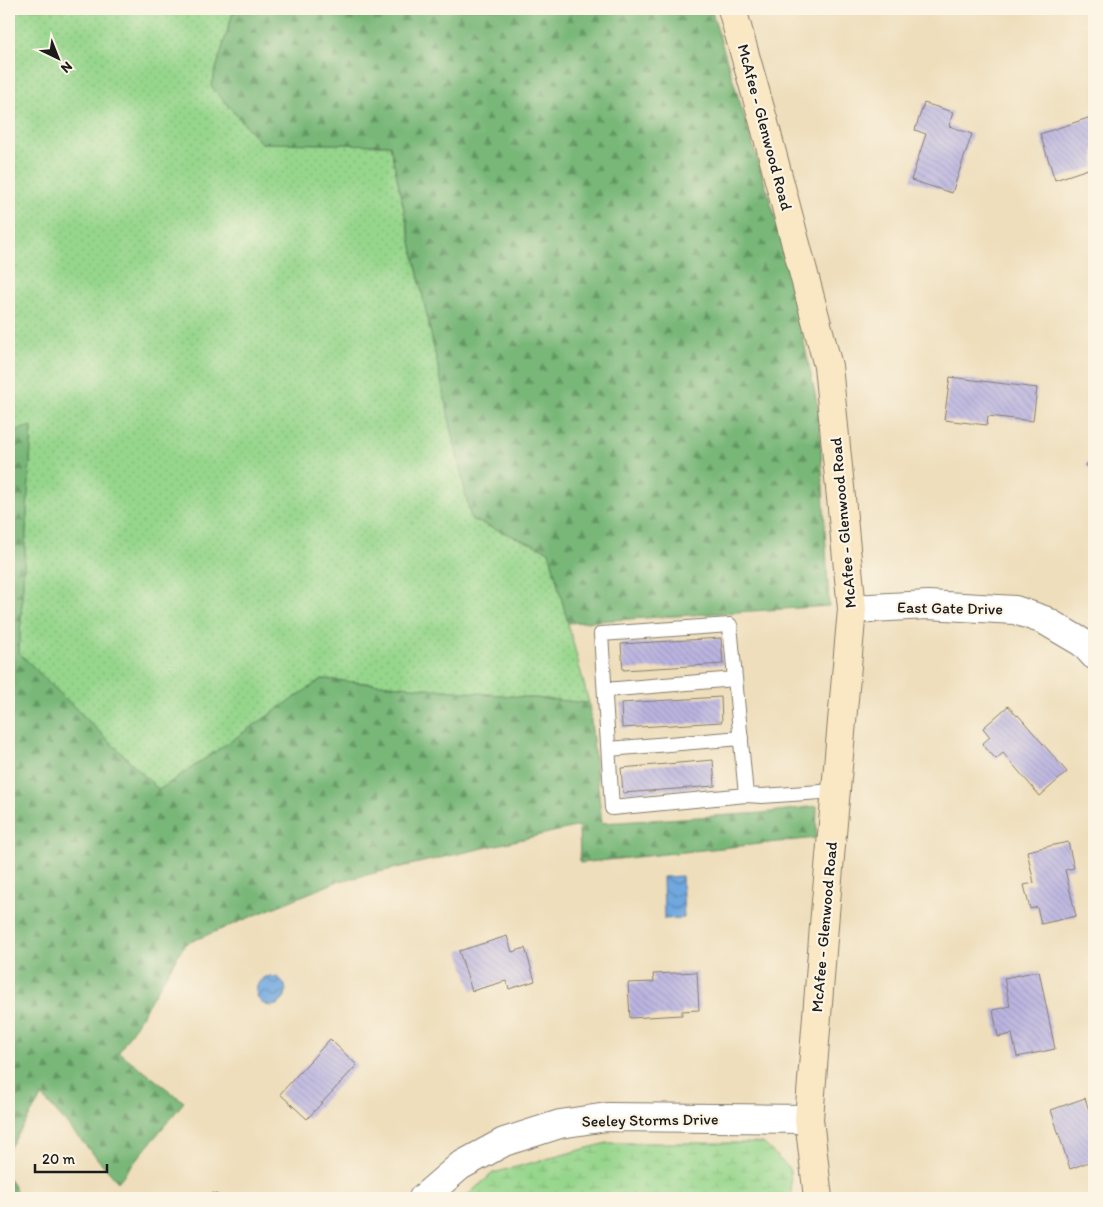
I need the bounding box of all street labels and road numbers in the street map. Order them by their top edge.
street label: McAfee - Glenwood Road [734,42,796,213]
street label: McAfee - Glenwood Road [826,436,860,609]
street label: East Gate Drive [897,598,1003,618]
street label: McAfee - Glenwood Road [807,840,841,1013]
street label: Seeley Storms Drive [581,1109,719,1131]

